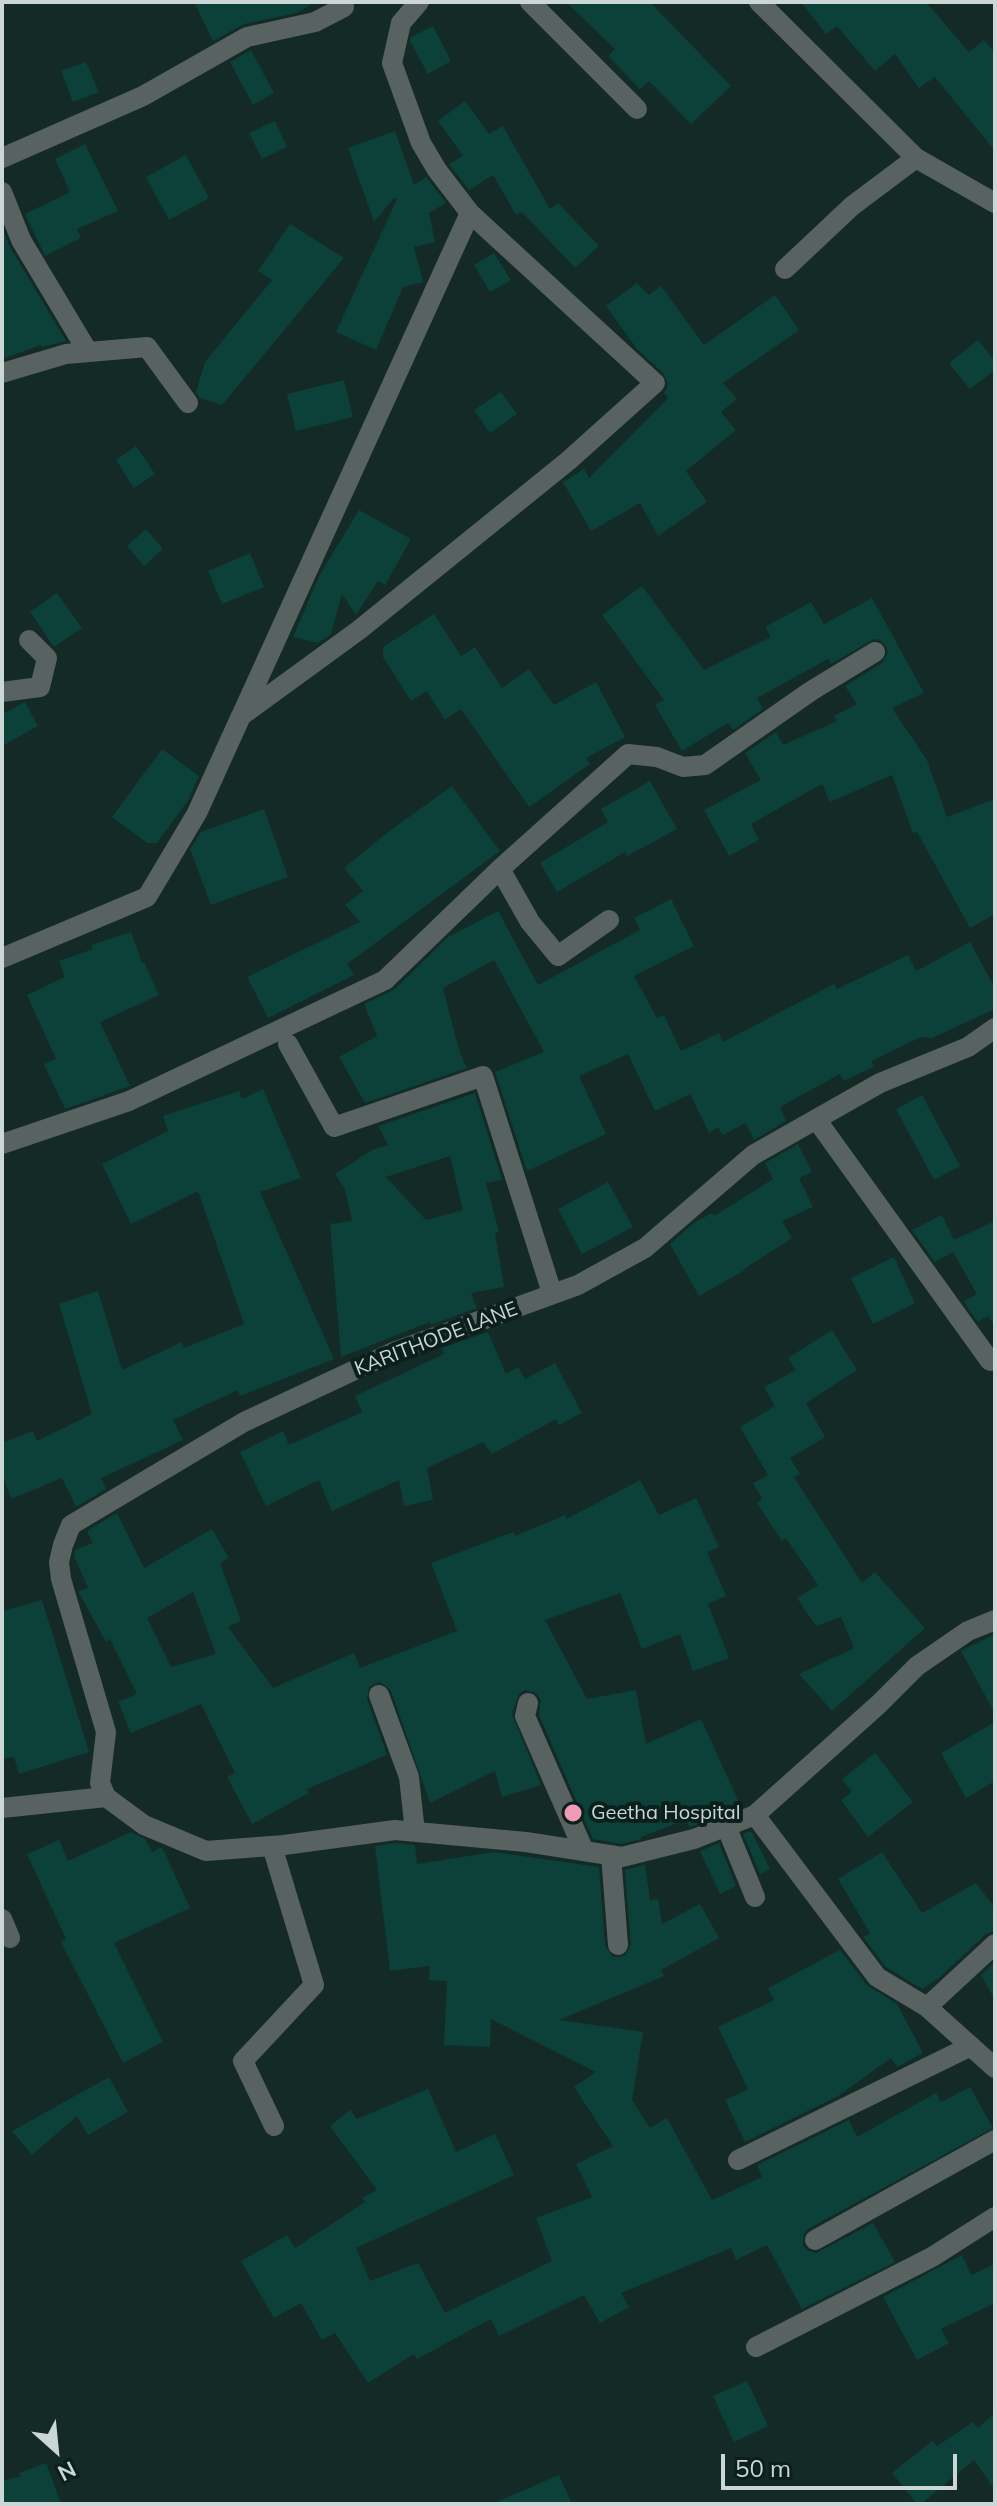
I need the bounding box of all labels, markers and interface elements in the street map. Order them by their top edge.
street label: KARITHODE LANE [351,1297,521,1381]
place label: Geetha Hospital [591,1801,740,1825]
marker: Geetha Hospital [562,1802,584,1824]
north arrow [16,2410,96,2490]
scale bar [725,2438,961,2488]
text: 50 m [735,2453,791,2483]
text: N [53,2455,81,2488]

